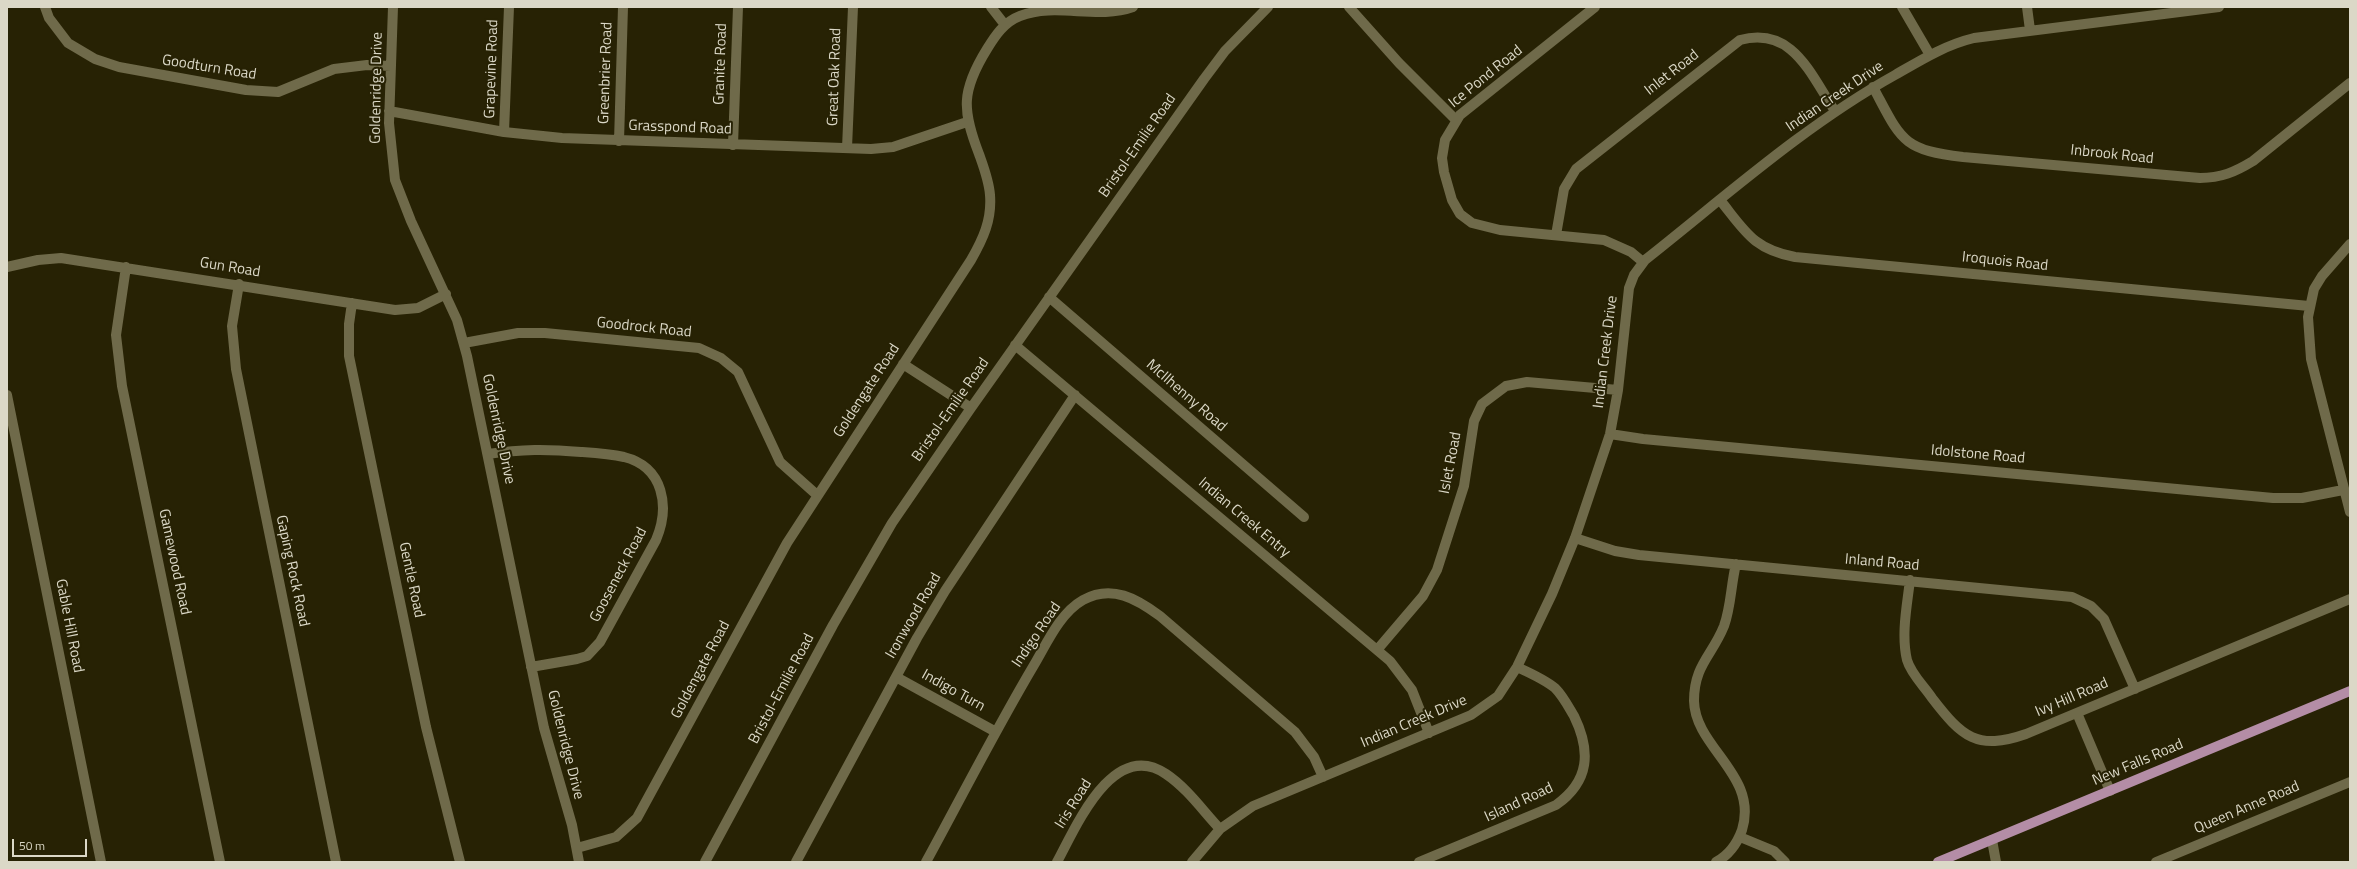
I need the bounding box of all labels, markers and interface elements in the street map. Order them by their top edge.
street label: Grapevine Road [481,19,503,119]
street label: Greenbrier Road [595,22,617,124]
street label: Granite Road [711,23,731,105]
street label: Great Oak Road [824,28,846,126]
street label: Goldenridge Drive [367,32,387,144]
street label: Ice Pond Road [1446,42,1526,112]
street label: Inlet Road [1641,46,1703,100]
street label: Goodturn Road [161,52,257,84]
street label: Indian Creek Drive [1783,58,1887,136]
street label: Bristol-Emilie Road [1096,91,1180,201]
street label: Grasspond Road [628,117,732,139]
street label: Inbrook Road [2070,142,2154,168]
street label: Iroquois Road [1961,249,2049,275]
street label: Gun Road [198,254,262,282]
street label: Indian Creek Drive [1590,295,1622,409]
street label: Goodrock Road [596,314,692,342]
street label: Goldengate Road [830,341,904,441]
street label: Bristol-Emilie Road [909,355,993,465]
street label: McIlhenny Road [1142,356,1230,436]
street label: Goldenridge Drive [478,372,518,486]
street label: Islet Road [1436,431,1466,495]
street label: Idolstone Road [1930,442,2026,468]
street label: Indian Creek Entry [1194,474,1294,562]
street label: Gamewood Road [154,507,194,617]
street label: Gaping Rock Road [271,514,313,628]
street label: Gooseneck Road [586,525,652,625]
street label: Gentle Road [394,541,428,619]
street label: Inland Road [1844,551,1920,575]
street label: Ironwood Road [882,570,946,662]
street label: Gable Hill Road [51,578,87,674]
street label: Indigo Road [1009,599,1065,671]
street label: Goldengate Road [668,618,734,722]
street label: Bristol-Emilie Road [745,631,819,747]
street label: Indigo Turn [918,666,988,716]
street label: Ivy Hill Road [2033,675,2111,721]
street label: Goldenridge Drive [543,688,587,802]
street label: Indian Creek Drive [1358,692,1470,752]
street label: New Falls Road [2090,736,2186,790]
street label: Iris Road [1052,776,1096,832]
street label: Queen Anne Road [2192,778,2302,838]
street label: Island Road [1482,779,1556,827]
scale bar [14,831,89,857]
text: 50 m [19,836,45,855]

